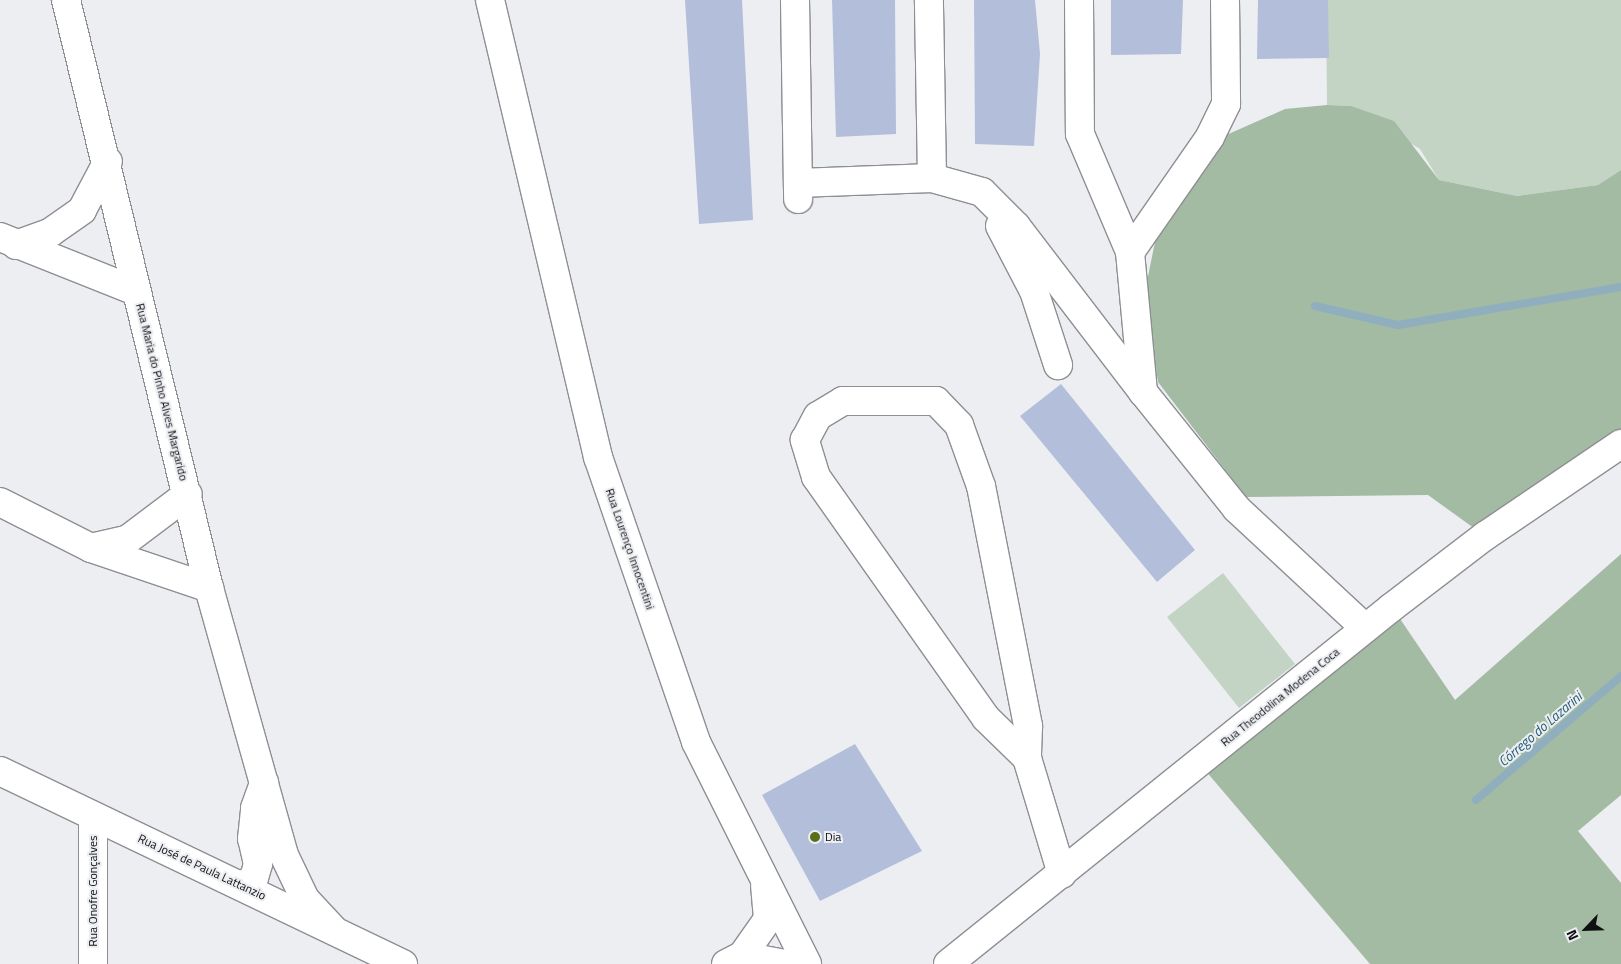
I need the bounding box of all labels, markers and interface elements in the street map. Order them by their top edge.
street label: Rua Maria do Pinho Alves Margarido [133,302,191,482]
street label: Rua Lourenço Innocentini [602,487,658,611]
street label: Rua Theodolina Modena Coca [1218,645,1342,749]
water label: Córrego do Lazarini [1495,688,1585,770]
place label: Dia [825,830,841,844]
street label: Rua José de Paula Lattanzio [136,831,268,903]
marker: Dia [809,831,821,843]
street label: Rua Onofre Gonçalves [86,835,100,947]
north arrow [1561,904,1611,954]
text: N [1560,927,1583,944]

